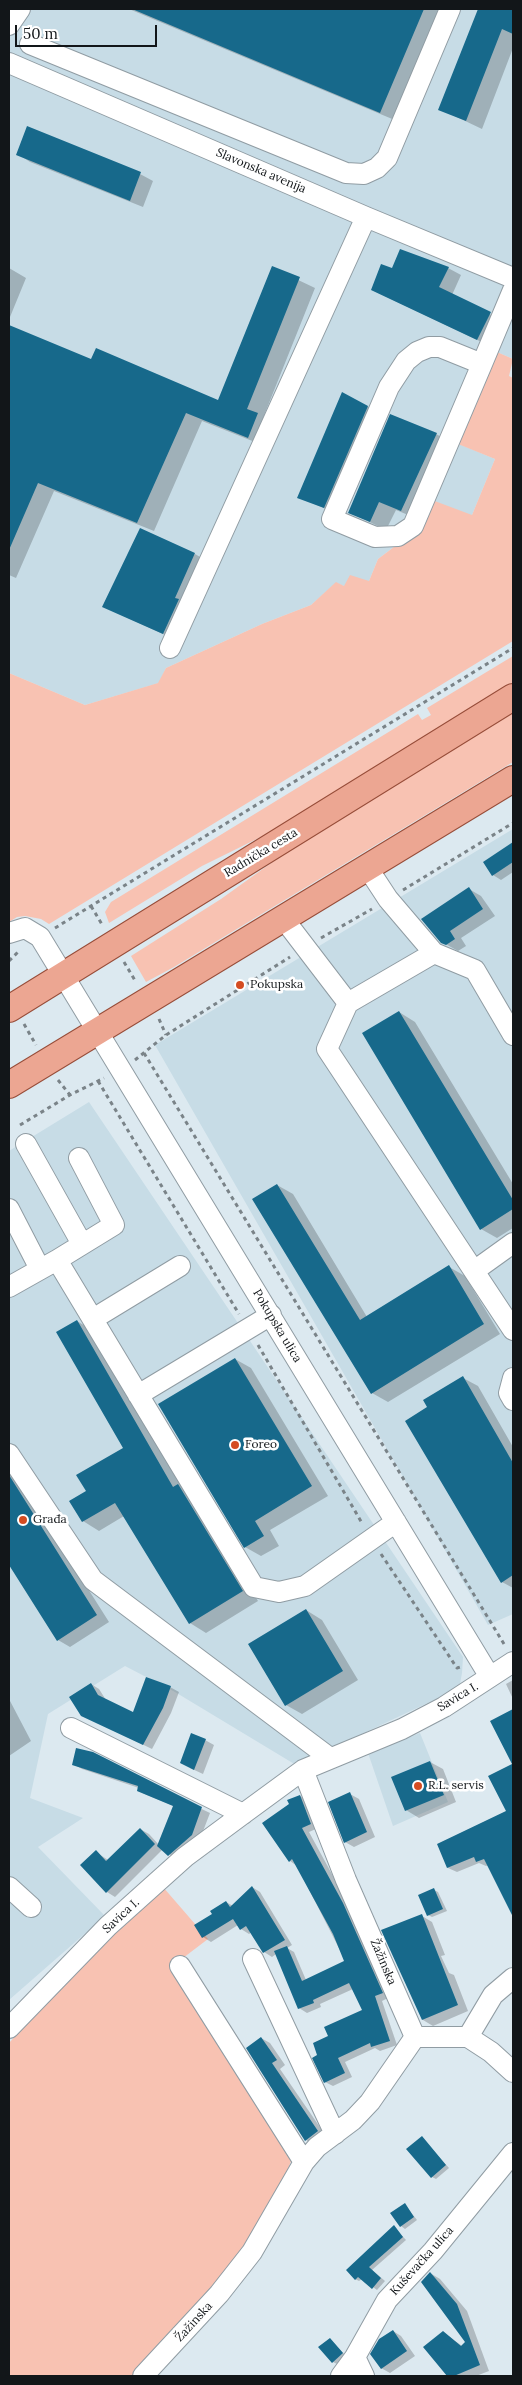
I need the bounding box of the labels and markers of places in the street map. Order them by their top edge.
place label: Pokupska [250,978,303,992]
marker: Pokupska [234,979,246,991]
place label: Foreo [245,1438,277,1452]
marker: Foreo [229,1439,241,1451]
place label: Građa [33,1513,67,1527]
marker: Građa [17,1514,29,1526]
place label: R.L. servis [428,1779,484,1793]
marker: R.L. servis [412,1780,424,1792]

